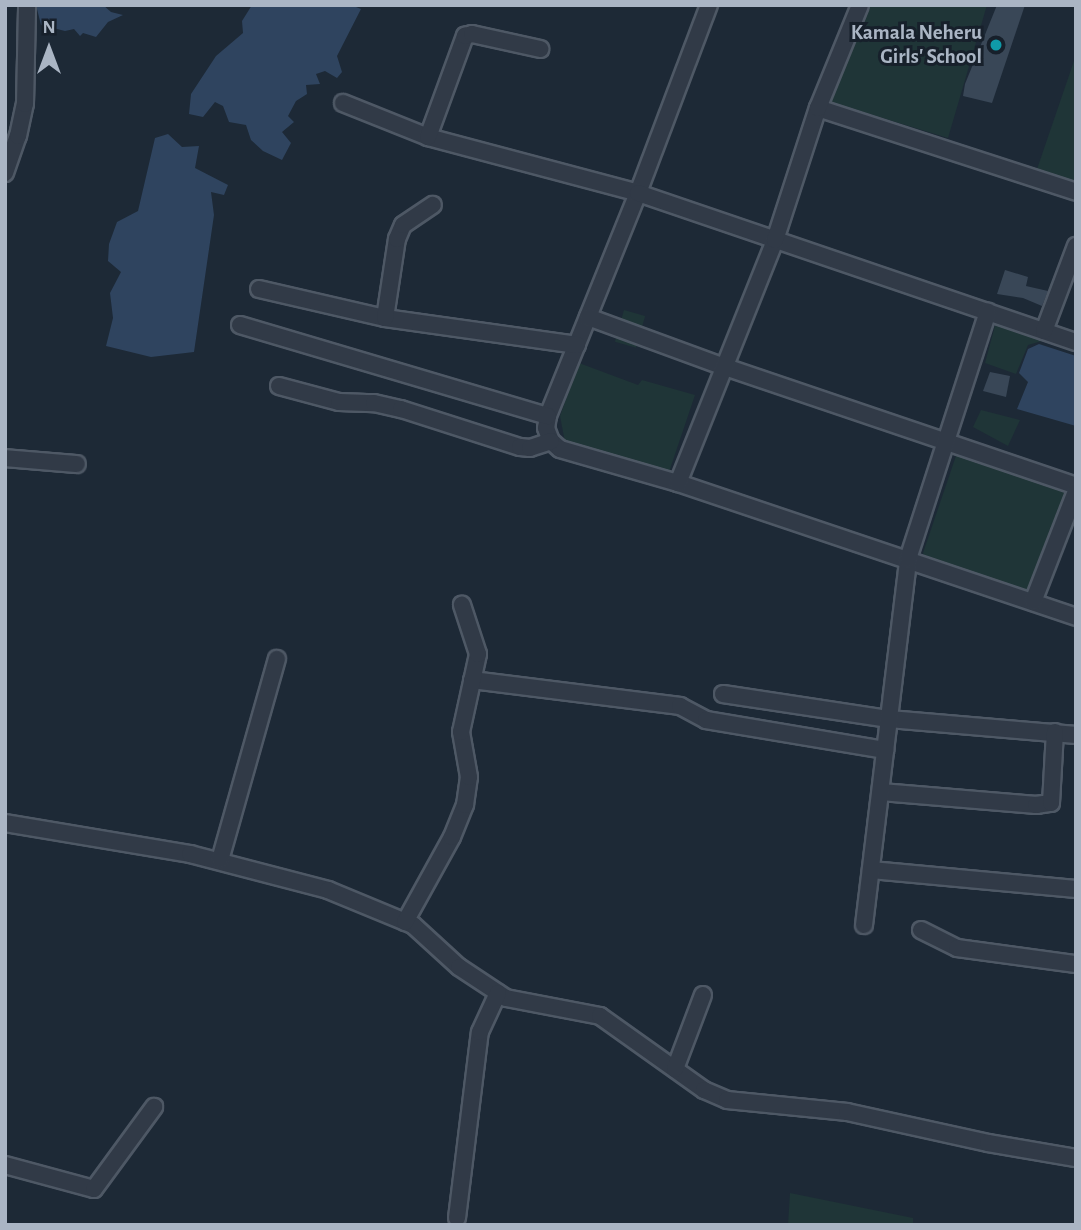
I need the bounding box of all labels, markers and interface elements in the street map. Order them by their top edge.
north arrow [14,14,84,84]
text: N [42,18,56,37]
place label: Kamala Neheru Girls' School [851,20,982,70]
marker: Kamala Neheru Girls' School [988,37,1004,53]

